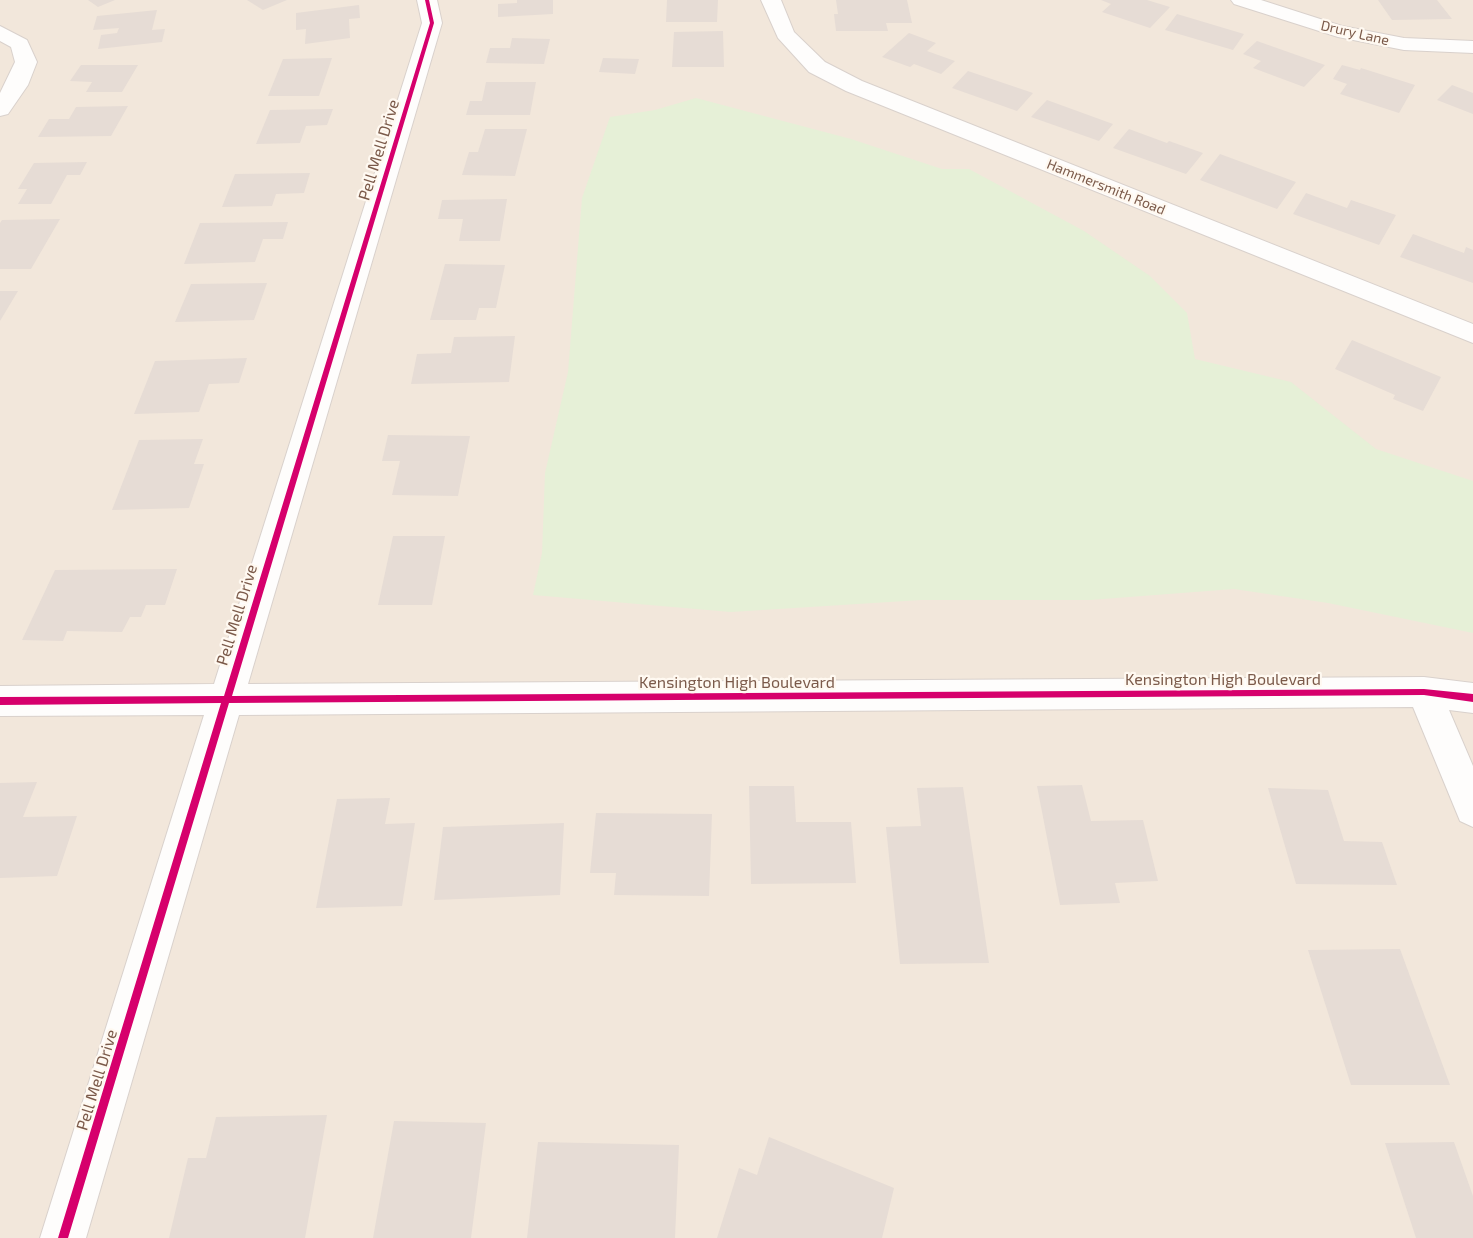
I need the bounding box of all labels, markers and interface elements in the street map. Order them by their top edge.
street label: Drury Lane [1319,17,1391,49]
street label: Pell Mell Drive [355,97,403,203]
street label: Hammersmith Road [1044,156,1168,218]
street label: Pell Mell Drive [213,562,261,668]
street label: Kensington High Boulevard [1125,670,1321,690]
street label: Kensington High Boulevard [639,673,835,693]
street label: Pell Mell Drive [73,1027,121,1133]

